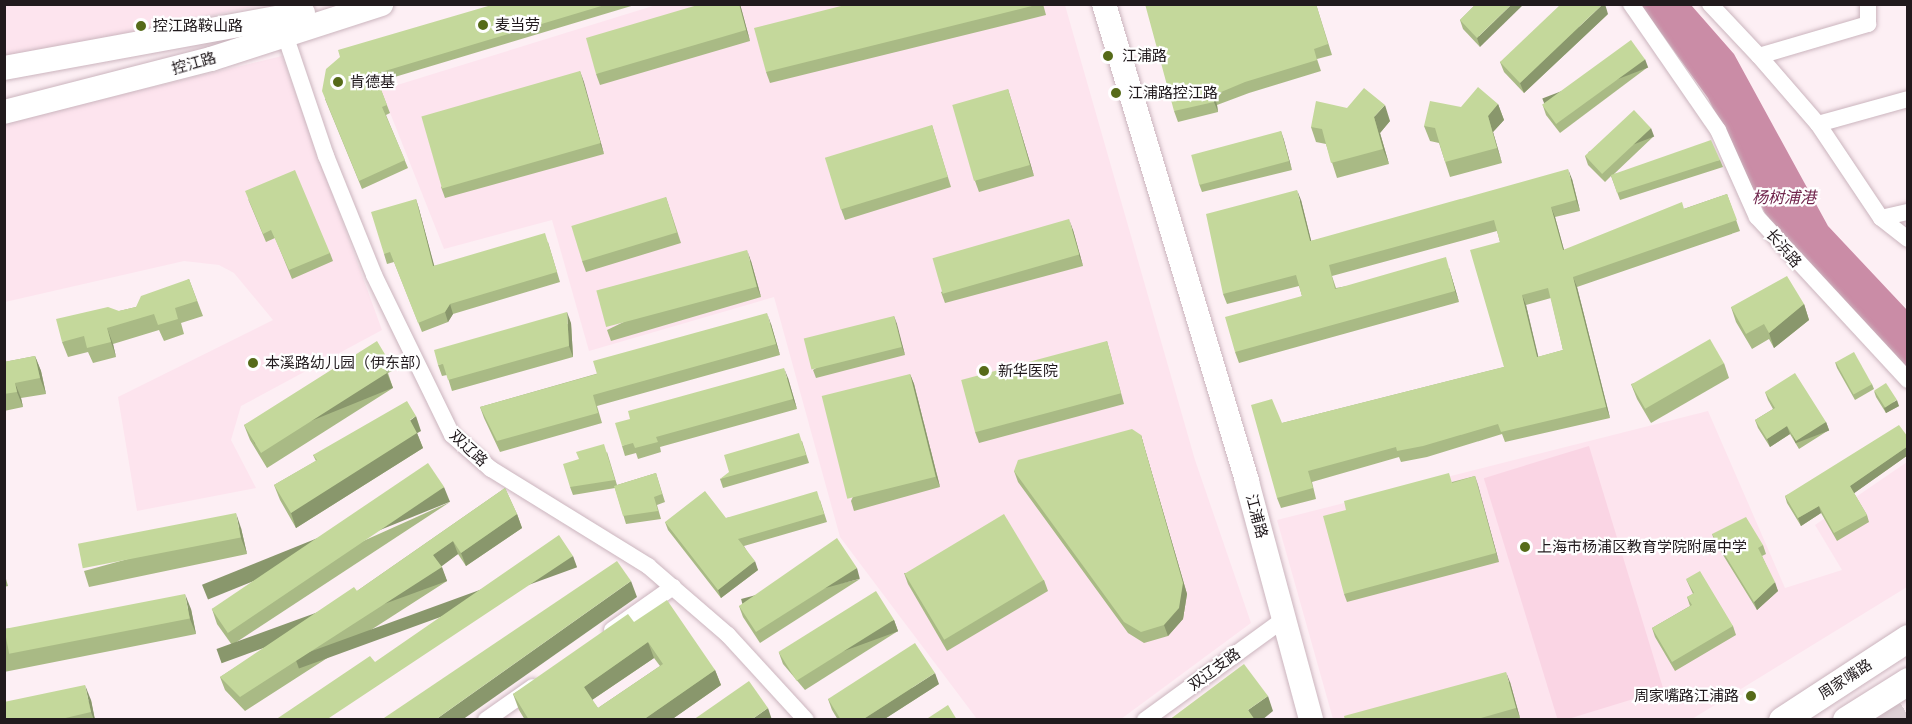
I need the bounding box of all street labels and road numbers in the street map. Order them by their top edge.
street label: 控江路 [170,48,218,78]
street label: 长浜路 [1762,225,1806,271]
street label: 双辽路 [446,426,492,470]
street label: 江浦路 [1242,492,1272,540]
street label: 双辽支路 [1184,644,1244,694]
street label: 周家嘴路 [1815,655,1875,703]

